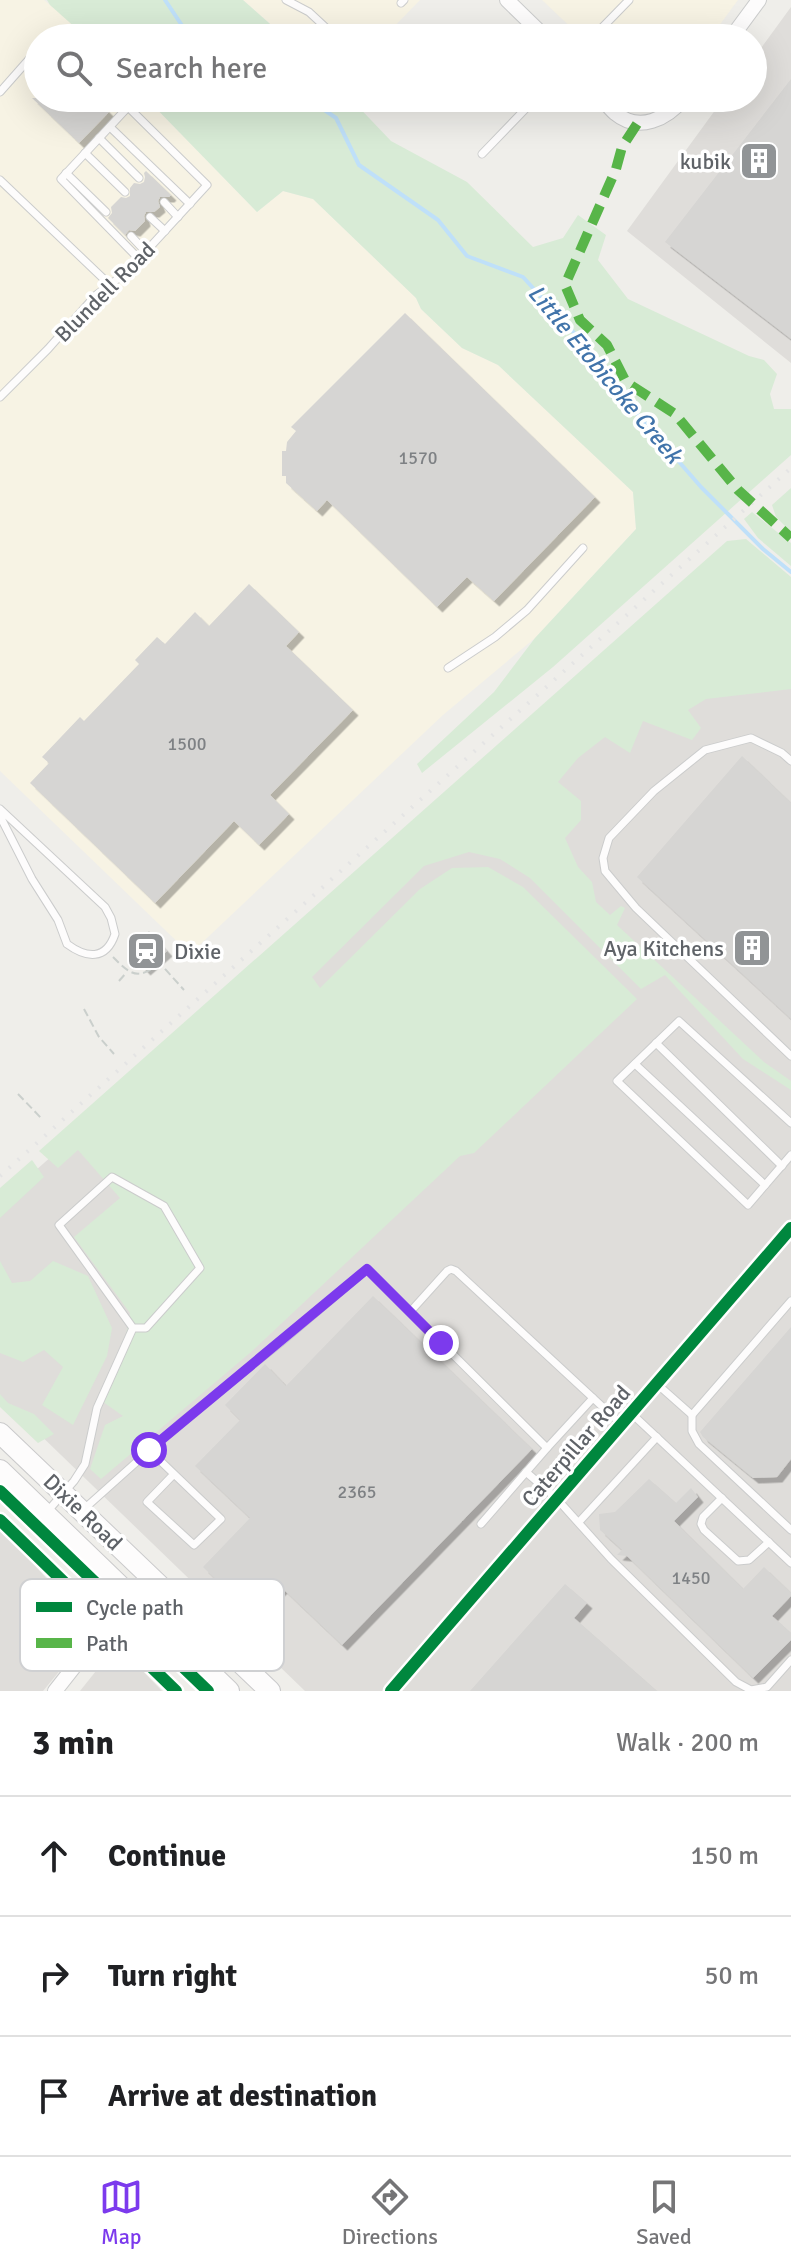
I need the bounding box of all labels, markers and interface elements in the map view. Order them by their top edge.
search box [24,24,767,112]
icon: search [52,46,96,90]
text: Search here [116,50,267,87]
building icon: kubik [738,140,780,182]
place label: kubik [680,148,731,175]
street label: Blundell Road [49,236,161,348]
water label: Little Etobicoke Creek [522,279,690,471]
house number: 1570 [399,447,437,469]
house number: 1500 [168,733,206,755]
building icon: Aya Kitchens [731,927,773,969]
station icon: Dixie [125,930,167,972]
place label: Aya Kitchens [603,935,724,962]
place label: Dixie [174,938,221,965]
route end [423,1325,459,1361]
street label: Caterpillar Road [516,1380,636,1512]
route start [131,1432,167,1468]
street label: Dixie Road [38,1468,128,1556]
house number: 2365 [338,1481,376,1503]
house number: 1450 [672,1567,710,1589]
legend [20,1579,284,1671]
text: Cycle path [86,1594,184,1621]
text: Path [86,1630,129,1657]
text: 3 min [32,1722,114,1764]
text: Walk · 200 m [616,1727,759,1759]
icon: ahead [32,1834,76,1878]
text: Continue [108,1838,226,1875]
text: 150 m [690,1840,759,1872]
icon: right [32,1954,76,1998]
text: Turn right [108,1958,237,1995]
text: 50 m [704,1960,759,1992]
icon: arrive [32,2074,76,2118]
text: Arrive at destination [108,2078,377,2115]
tab: Map [99,2175,143,2250]
tab: Directions [342,2175,438,2250]
tab: Saved [636,2175,692,2250]

